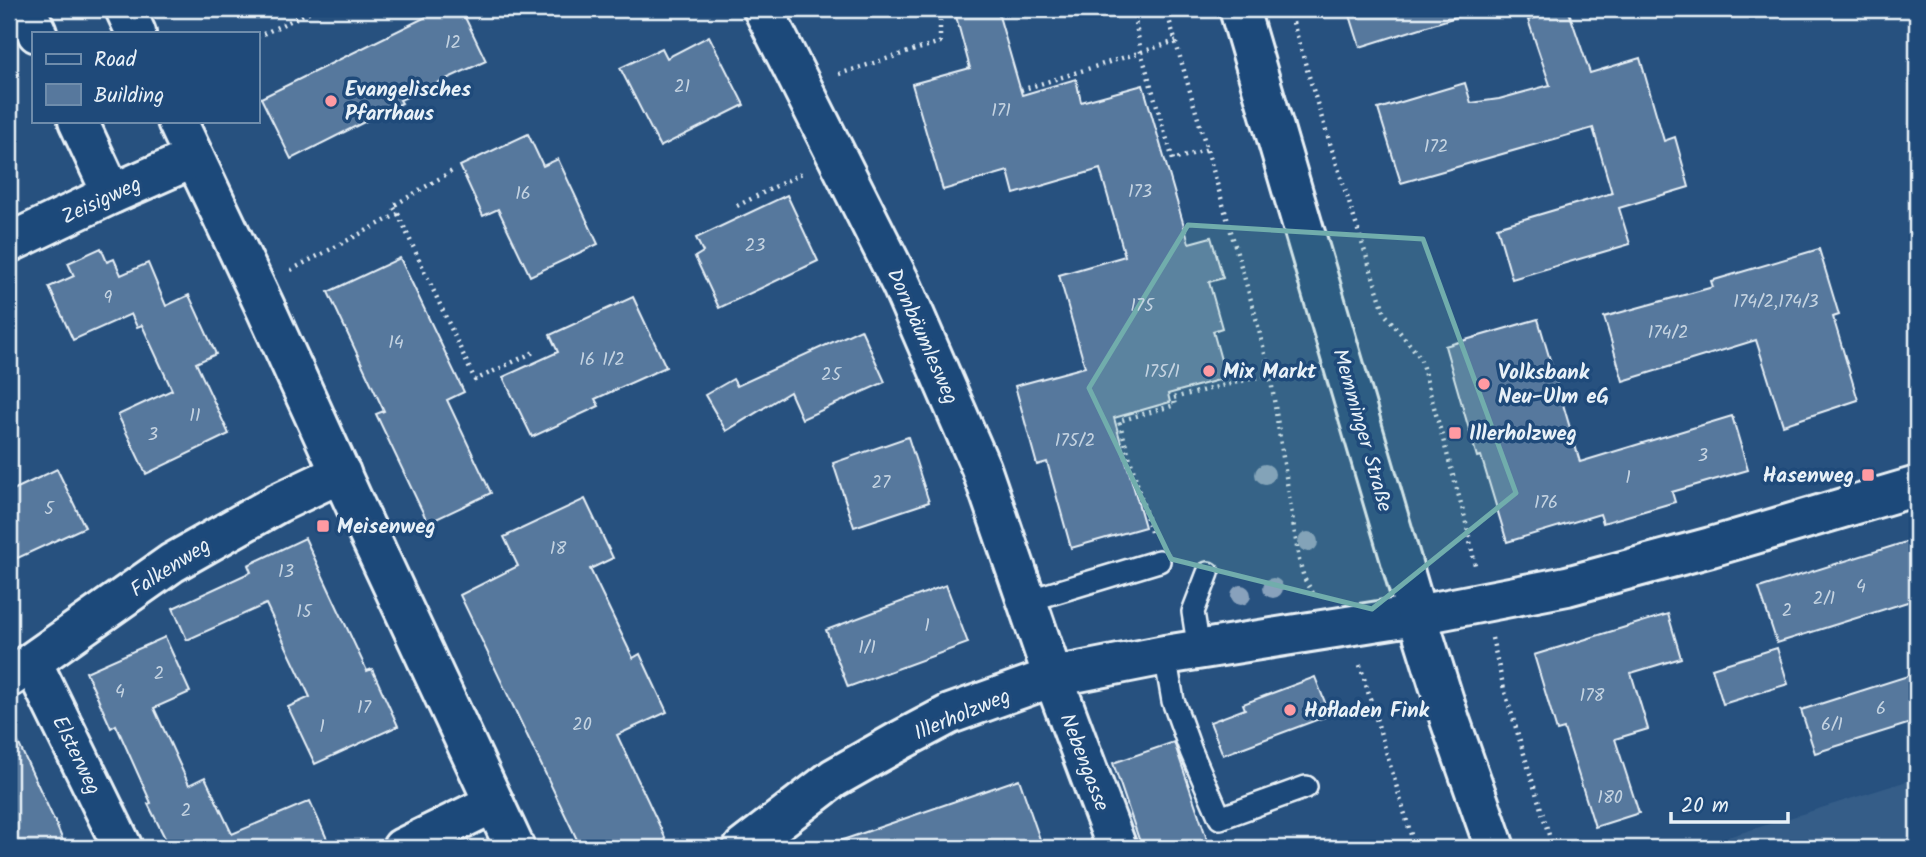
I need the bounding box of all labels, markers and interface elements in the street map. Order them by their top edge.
house number: 12 [445,29,461,58]
legend [32,32,259,122]
text: Road [94,44,137,77]
house number: 21 [674,73,690,102]
place label: Evangelisches Pfarrhaus [345,74,471,131]
text: Building [94,80,164,113]
marker: Evangelisches Pfarrhaus [323,93,339,109]
house number: 171 [991,97,1011,126]
house number: 172 [1424,133,1448,162]
street label: Zeisigweg [56,168,147,234]
house number: 173 [1128,178,1152,207]
house number: 16 [515,180,531,209]
house number: 23 [745,232,765,261]
street label: Dornbäumlesweg [877,263,966,410]
house number: 9 [104,284,113,313]
house number: 174/2,174/3 [1733,288,1819,317]
house number: 175 [1130,292,1155,321]
house number: 174/2 [1648,319,1688,348]
house number: 14 [388,329,404,358]
street label: Memminger Straße [1323,345,1401,516]
house number: 16 1/2 [579,346,625,375]
place label: Mix Markt [1223,356,1317,389]
place label: Volksbank Neu-Ulm eG [1498,357,1609,414]
house number: 175/1 [1144,358,1180,387]
house number: 25 [821,361,842,390]
marker: Mix Markt [1201,363,1217,379]
marker: Volksbank Neu-Ulm eG [1476,376,1492,392]
house number: 11 [189,402,201,431]
place label: Illerholzweg [1469,418,1577,451]
house number: 3 [148,421,158,450]
marker: Illerholzweg [1447,425,1463,441]
house number: 175/2 [1055,427,1095,456]
house number: 3 [1698,442,1708,471]
place label: Hasenweg [1763,460,1854,493]
house number: 1 [1625,464,1631,493]
marker: Hasenweg [1860,467,1876,483]
house number: 27 [872,469,891,498]
house number: 176 [1534,489,1558,518]
house number: 5 [44,495,55,524]
place label: Meisenweg [337,511,436,544]
marker: Meisenweg [315,518,331,534]
street label: Falkenweg [124,530,218,607]
house number: 18 [550,535,566,564]
house number: 13 [278,558,294,587]
house number: 4 [1856,573,1866,602]
house number: 2/1 [1813,585,1835,614]
house number: 2 [1782,597,1792,626]
house number: 15 [296,598,313,627]
house number: 1 [924,612,930,641]
house number: 1/1 [858,634,876,663]
house number: 2 [154,660,164,689]
house number: 4 [115,678,125,707]
street label: Illerholzweg [909,680,1016,750]
house number: 178 [1580,682,1605,711]
house number: 17 [357,694,372,723]
place label: Hofladen Fink [1304,695,1430,728]
house number: 6 [1876,695,1886,724]
marker: Hofladen Fink [1282,702,1298,718]
street label: Nebengasse [1050,709,1118,817]
street label: Elsterweg [42,710,109,801]
house number: 20 [572,711,592,740]
house number: 6/1 [1821,711,1843,740]
house number: 1 [319,713,325,742]
scale bar [1671,780,1788,824]
house number: 180 [1597,784,1623,813]
text: 20 m [1681,790,1729,823]
house number: 2 [181,797,191,826]

